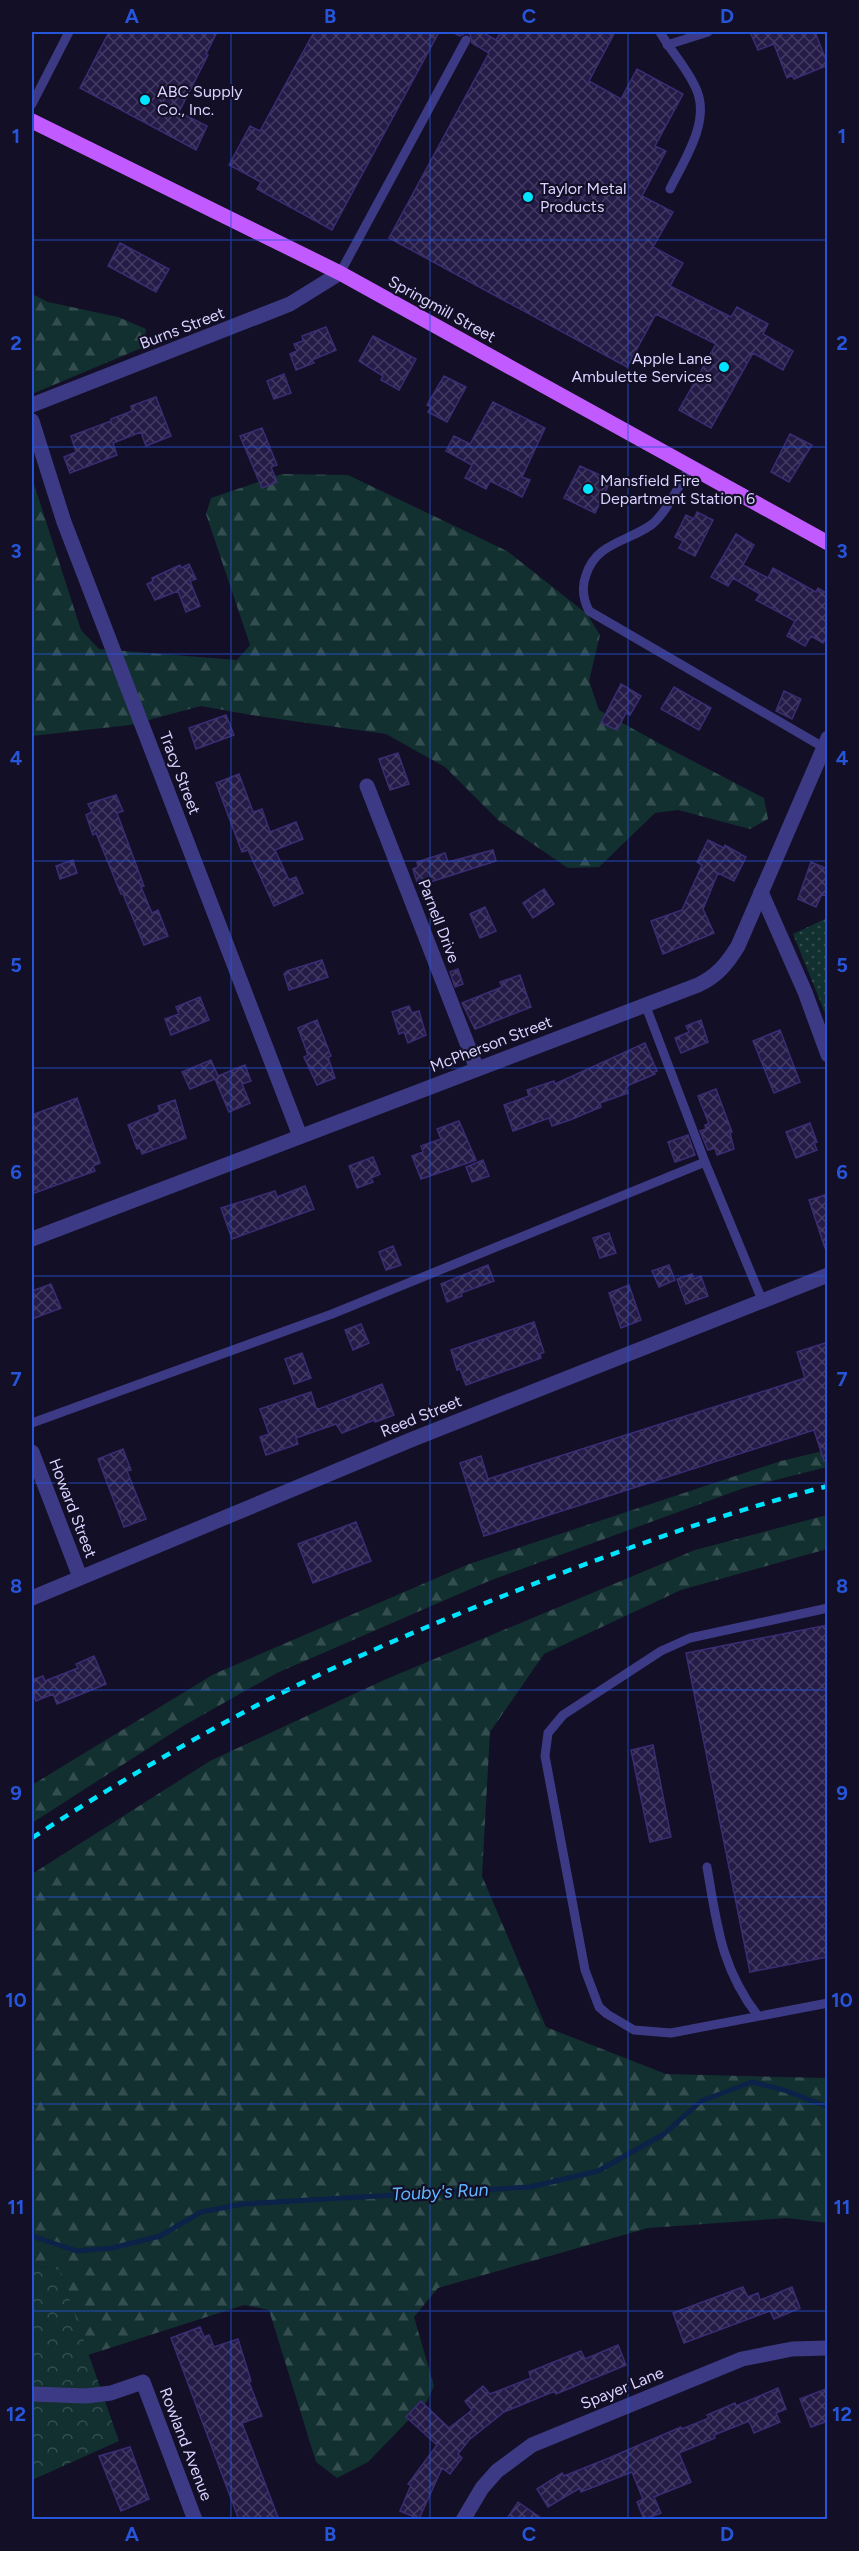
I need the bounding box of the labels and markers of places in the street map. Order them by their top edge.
place label: ABC Supply Co., Inc. [157,82,243,119]
marker: ABC Supply Co., Inc. [138,93,152,107]
place label: Taylor Metal Products [540,179,626,216]
marker: Taylor Metal Products [521,190,535,204]
place label: Apple Lane Ambulette Services [571,349,712,386]
marker: Apple Lane Ambulette Services [717,360,731,374]
place label: Mansfield Fire Department Station 6 [600,471,755,508]
marker: Mansfield Fire Department Station 6 [581,482,595,496]

